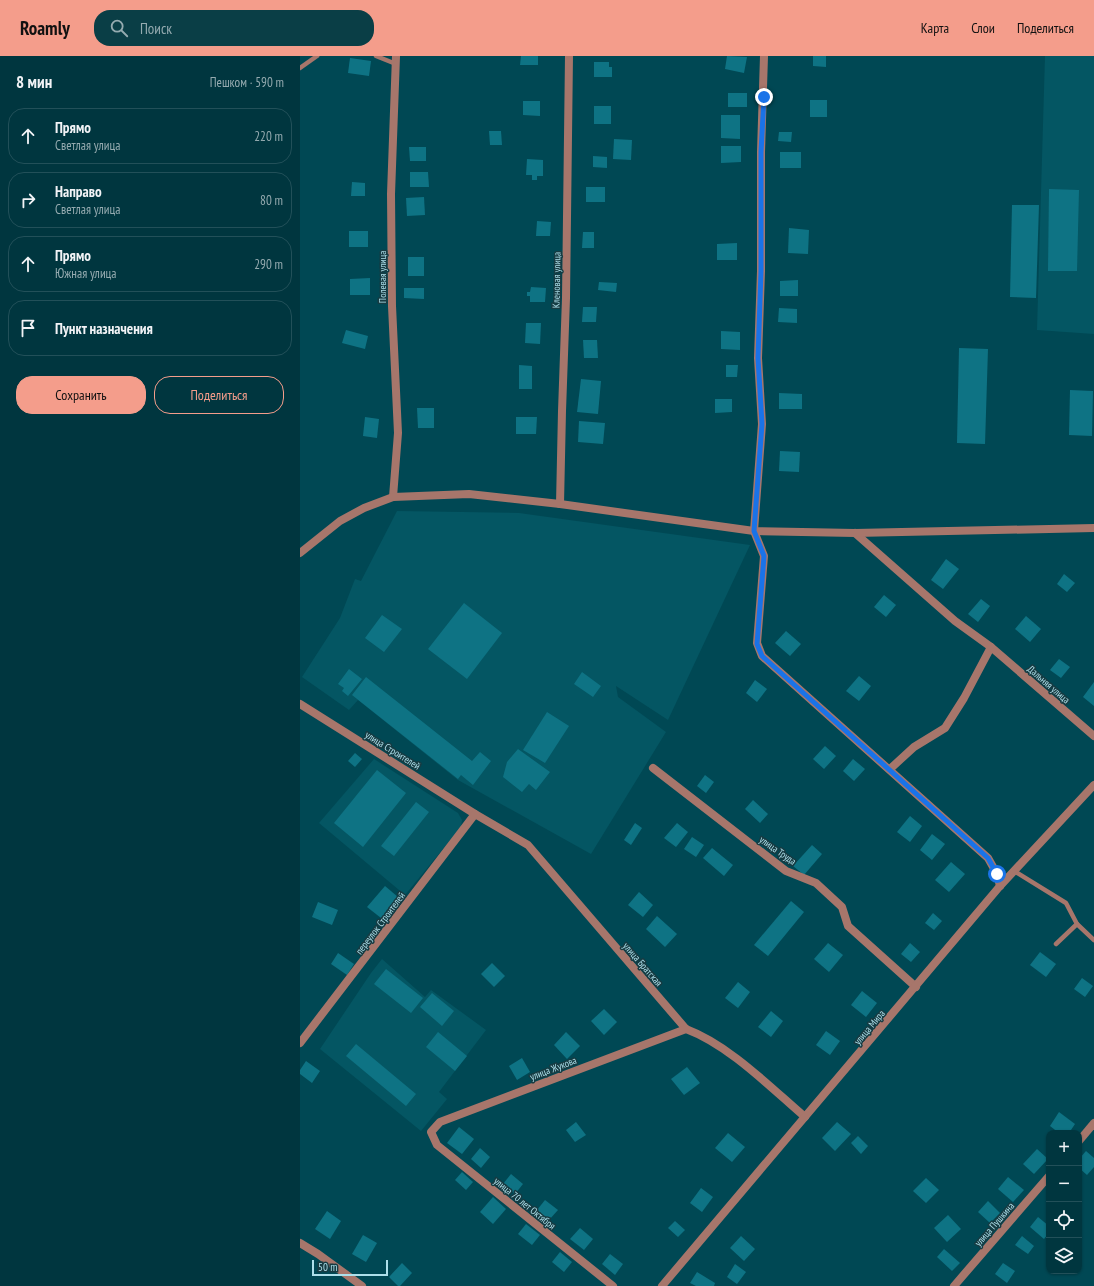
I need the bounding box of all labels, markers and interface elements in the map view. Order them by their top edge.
search box [94,10,374,46]
text: Roamly [20,16,70,40]
icon: search [108,17,130,39]
text: Поиск [140,19,172,38]
text: Карта [921,19,949,37]
text: Слои [971,19,995,37]
text: Поделиться [1017,19,1074,37]
text: 8 мин [16,71,52,93]
text: Пешком · 590 m [210,74,284,91]
route end [755,88,773,106]
text: Прямо [55,118,91,137]
icon: ahead [17,125,39,147]
text: 220 m [254,128,283,145]
text: Светлая улица [55,137,120,154]
text: Направо [55,182,102,201]
icon: right [17,189,39,211]
text: 80 m [260,192,283,209]
text: Светлая улица [55,201,120,218]
text: Прямо [55,246,91,265]
street label: Полевая улица [376,251,389,303]
street label: Кленовая улица [550,252,563,308]
icon: ahead [17,253,39,275]
text: 290 m [254,256,283,273]
text: Южная улица [55,265,117,282]
icon: arrive [17,317,39,339]
text: Пункт назначения [55,319,153,338]
button: Сохранить [16,376,146,414]
button: Поделиться [154,376,284,414]
street label: Дальняя улица [1025,662,1073,706]
street label: улица Строителей [363,728,423,773]
street label: улица Труда [757,833,799,868]
route start [988,865,1006,883]
street label: переулок Строителей [353,890,408,957]
street label: улица Братская [620,940,665,989]
street label: улица Мира [851,1007,888,1047]
street label: улица Жукова [528,1054,578,1083]
map controls [1046,1130,1082,1274]
button: + [1046,1130,1082,1166]
button: − [1046,1166,1082,1202]
street label: улица 70 лет Октября [491,1174,558,1232]
street label: улица Пушкина [972,1200,1017,1249]
button: locate [1046,1202,1082,1238]
button: layers [1046,1238,1082,1274]
scale bar [312,1258,388,1277]
text: 50 m [318,1260,337,1274]

